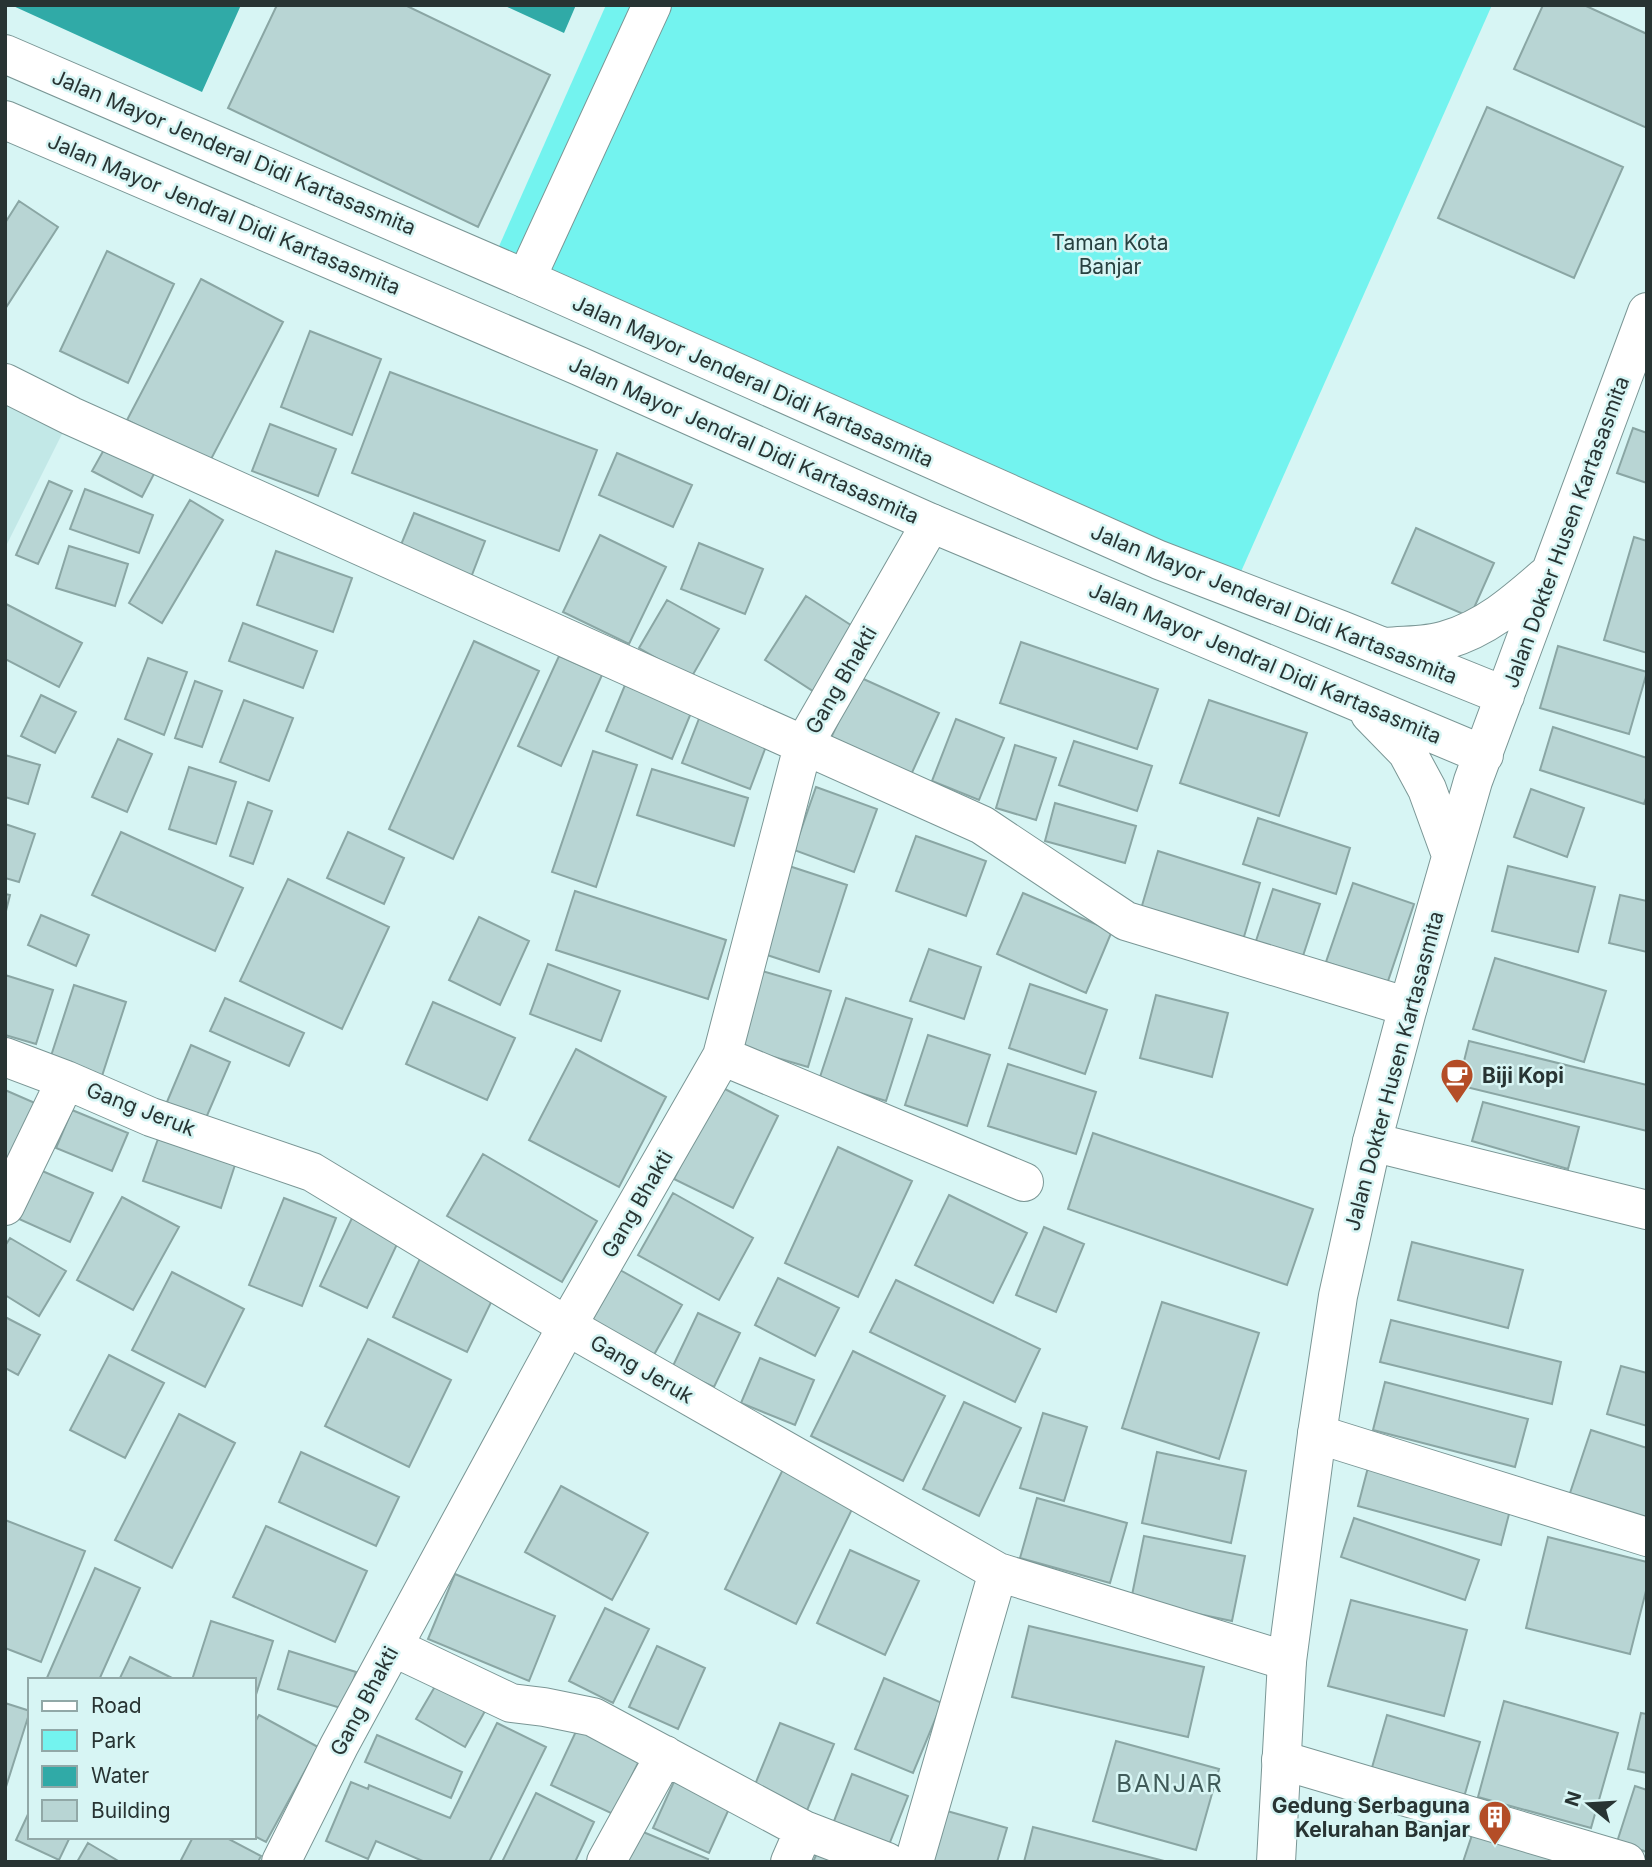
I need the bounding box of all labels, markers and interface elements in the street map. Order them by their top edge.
street label: Jalan Mayor Jenderal Didi Kartasasmita [48,64,420,240]
street label: Jalan Mayor Jendral Didi Kartasasmita [44,128,404,300]
park label: Taman Kota Banjar [1052,230,1168,279]
street label: Jalan Mayor Jenderal Didi Kartasasmita [568,290,938,472]
street label: Jalan Mayor Jendral Didi Kartasasmita [565,351,923,529]
street label: Jalan Dokter Husen Kartasasmita [1498,373,1634,691]
street label: Jalan Mayor Jenderal Didi Kartasasmita [1087,519,1461,689]
street label: Jalan Mayor Jendral Didi Kartasasmita [1085,577,1445,749]
street label: Gang Bhakti [800,622,882,738]
street label: Jalan Dokter Husen Kartasasmita [1339,909,1449,1233]
cafe icon: Biji Kopi [1438,1056,1476,1105]
place label: Biji Kopi [1482,1063,1564,1088]
street label: Gang Jeruk [83,1077,199,1141]
street label: Gang Bhakti [596,1146,678,1262]
street label: Gang Jeruk [586,1329,698,1409]
street label: Gang Bhakti [325,1642,403,1760]
legend [28,1678,256,1839]
text: Road [91,1693,142,1718]
text: Park [91,1728,136,1753]
text: Water [91,1763,149,1788]
district label: BANJAR [1116,1769,1224,1798]
north arrow [1554,1769,1624,1839]
text: N [1560,1788,1586,1809]
place label: Gedung Serbaguna Kelurahan Banjar [1272,1793,1470,1842]
text: Building [91,1798,171,1823]
building icon: Gedung Serbaguna Kelurahan Banjar [1476,1798,1514,1847]

